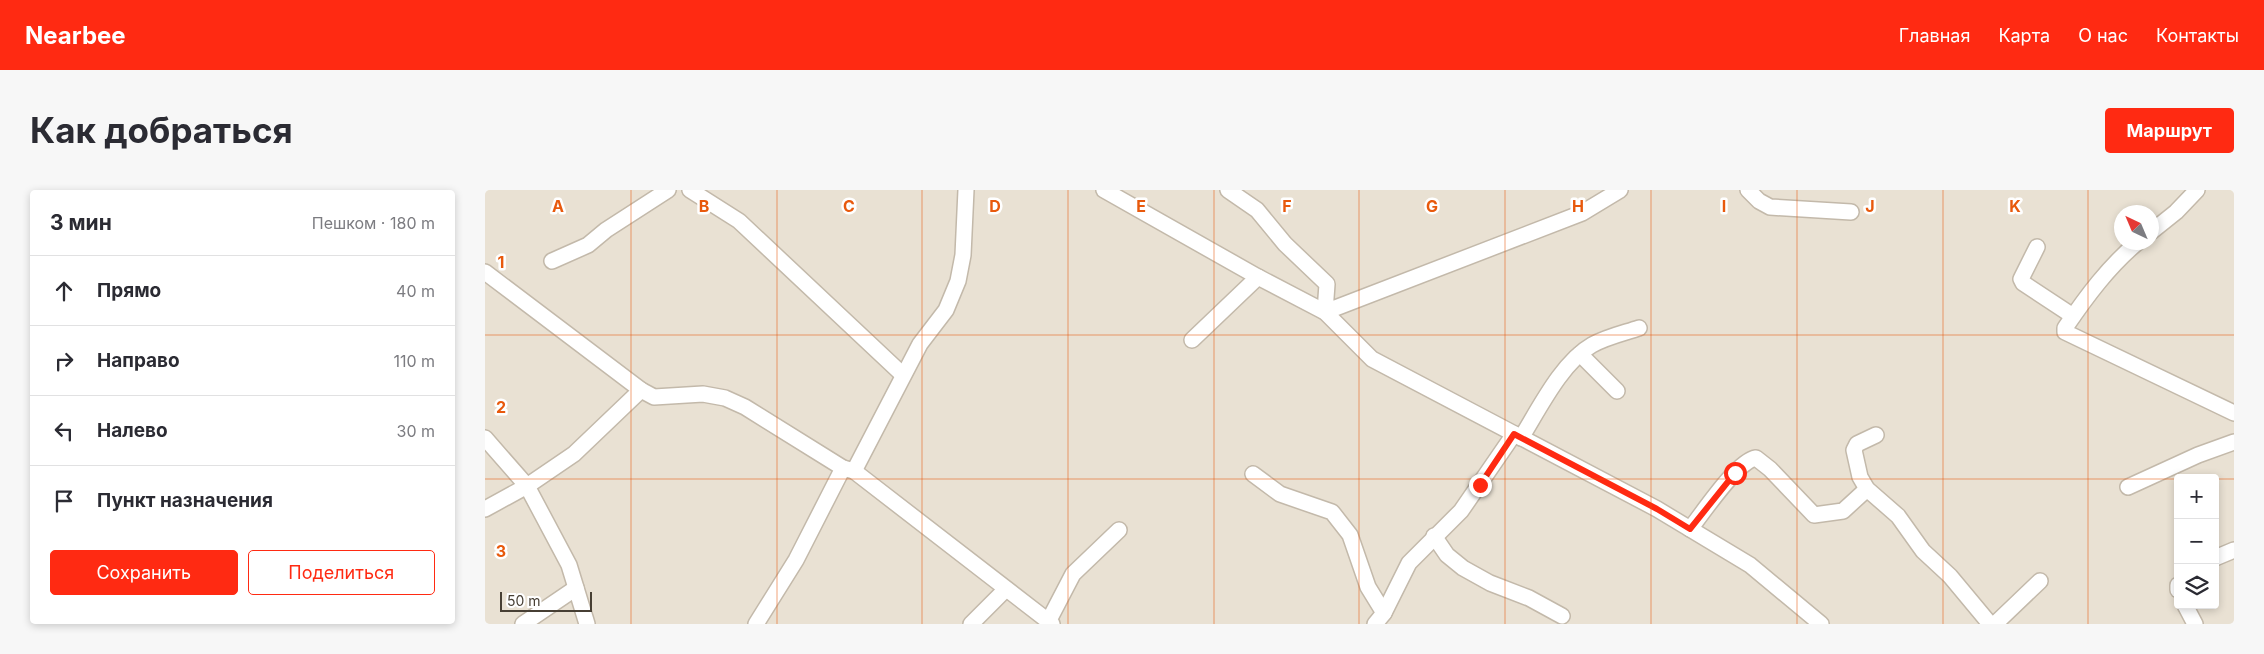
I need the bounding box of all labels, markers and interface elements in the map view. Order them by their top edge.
text: Nearbee [25,21,126,50]
text: Главная [1899,25,1970,46]
text: Карта [1998,25,2050,46]
text: О нас [2078,25,2128,46]
text: Контакты [2156,25,2239,46]
button: Маршрут [2105,108,2234,153]
text: Как добраться [30,109,293,151]
text: A [552,196,564,216]
text: B [699,196,709,216]
text: C [843,196,855,216]
text: D [989,196,1001,216]
text: E [1136,196,1146,216]
text: F [1282,196,1292,216]
text: G [1426,196,1438,216]
text: H [1572,196,1584,216]
text: I [1722,196,1726,216]
text: J [1865,196,1875,216]
text: K [2009,196,2021,216]
north arrow [2114,205,2159,250]
text: 3 мин [50,210,112,235]
text: Пешком · 180 m [312,213,435,233]
text: 1 [498,252,504,272]
icon: ahead [50,277,78,305]
text: Прямо [97,279,161,302]
text: 40 m [396,281,435,301]
icon: right [50,347,78,375]
text: Направо [97,349,180,372]
text: 110 m [393,351,435,371]
text: 2 [496,397,506,417]
icon: left [50,417,78,445]
text: Налево [97,419,168,442]
text: 30 m [397,421,435,441]
route start [1724,462,1747,485]
route end [1469,474,1492,497]
map controls [2174,474,2219,609]
button: + [2174,474,2219,519]
icon: arrive [50,487,78,515]
text: Пункт назначения [97,489,273,512]
button: − [2174,519,2219,564]
text: 3 [496,541,506,561]
button: Сохранить [50,550,238,595]
button: Поделиться [248,550,435,595]
button: layers [2174,564,2219,609]
scale bar [500,589,593,612]
text: 50 m [507,592,541,609]

